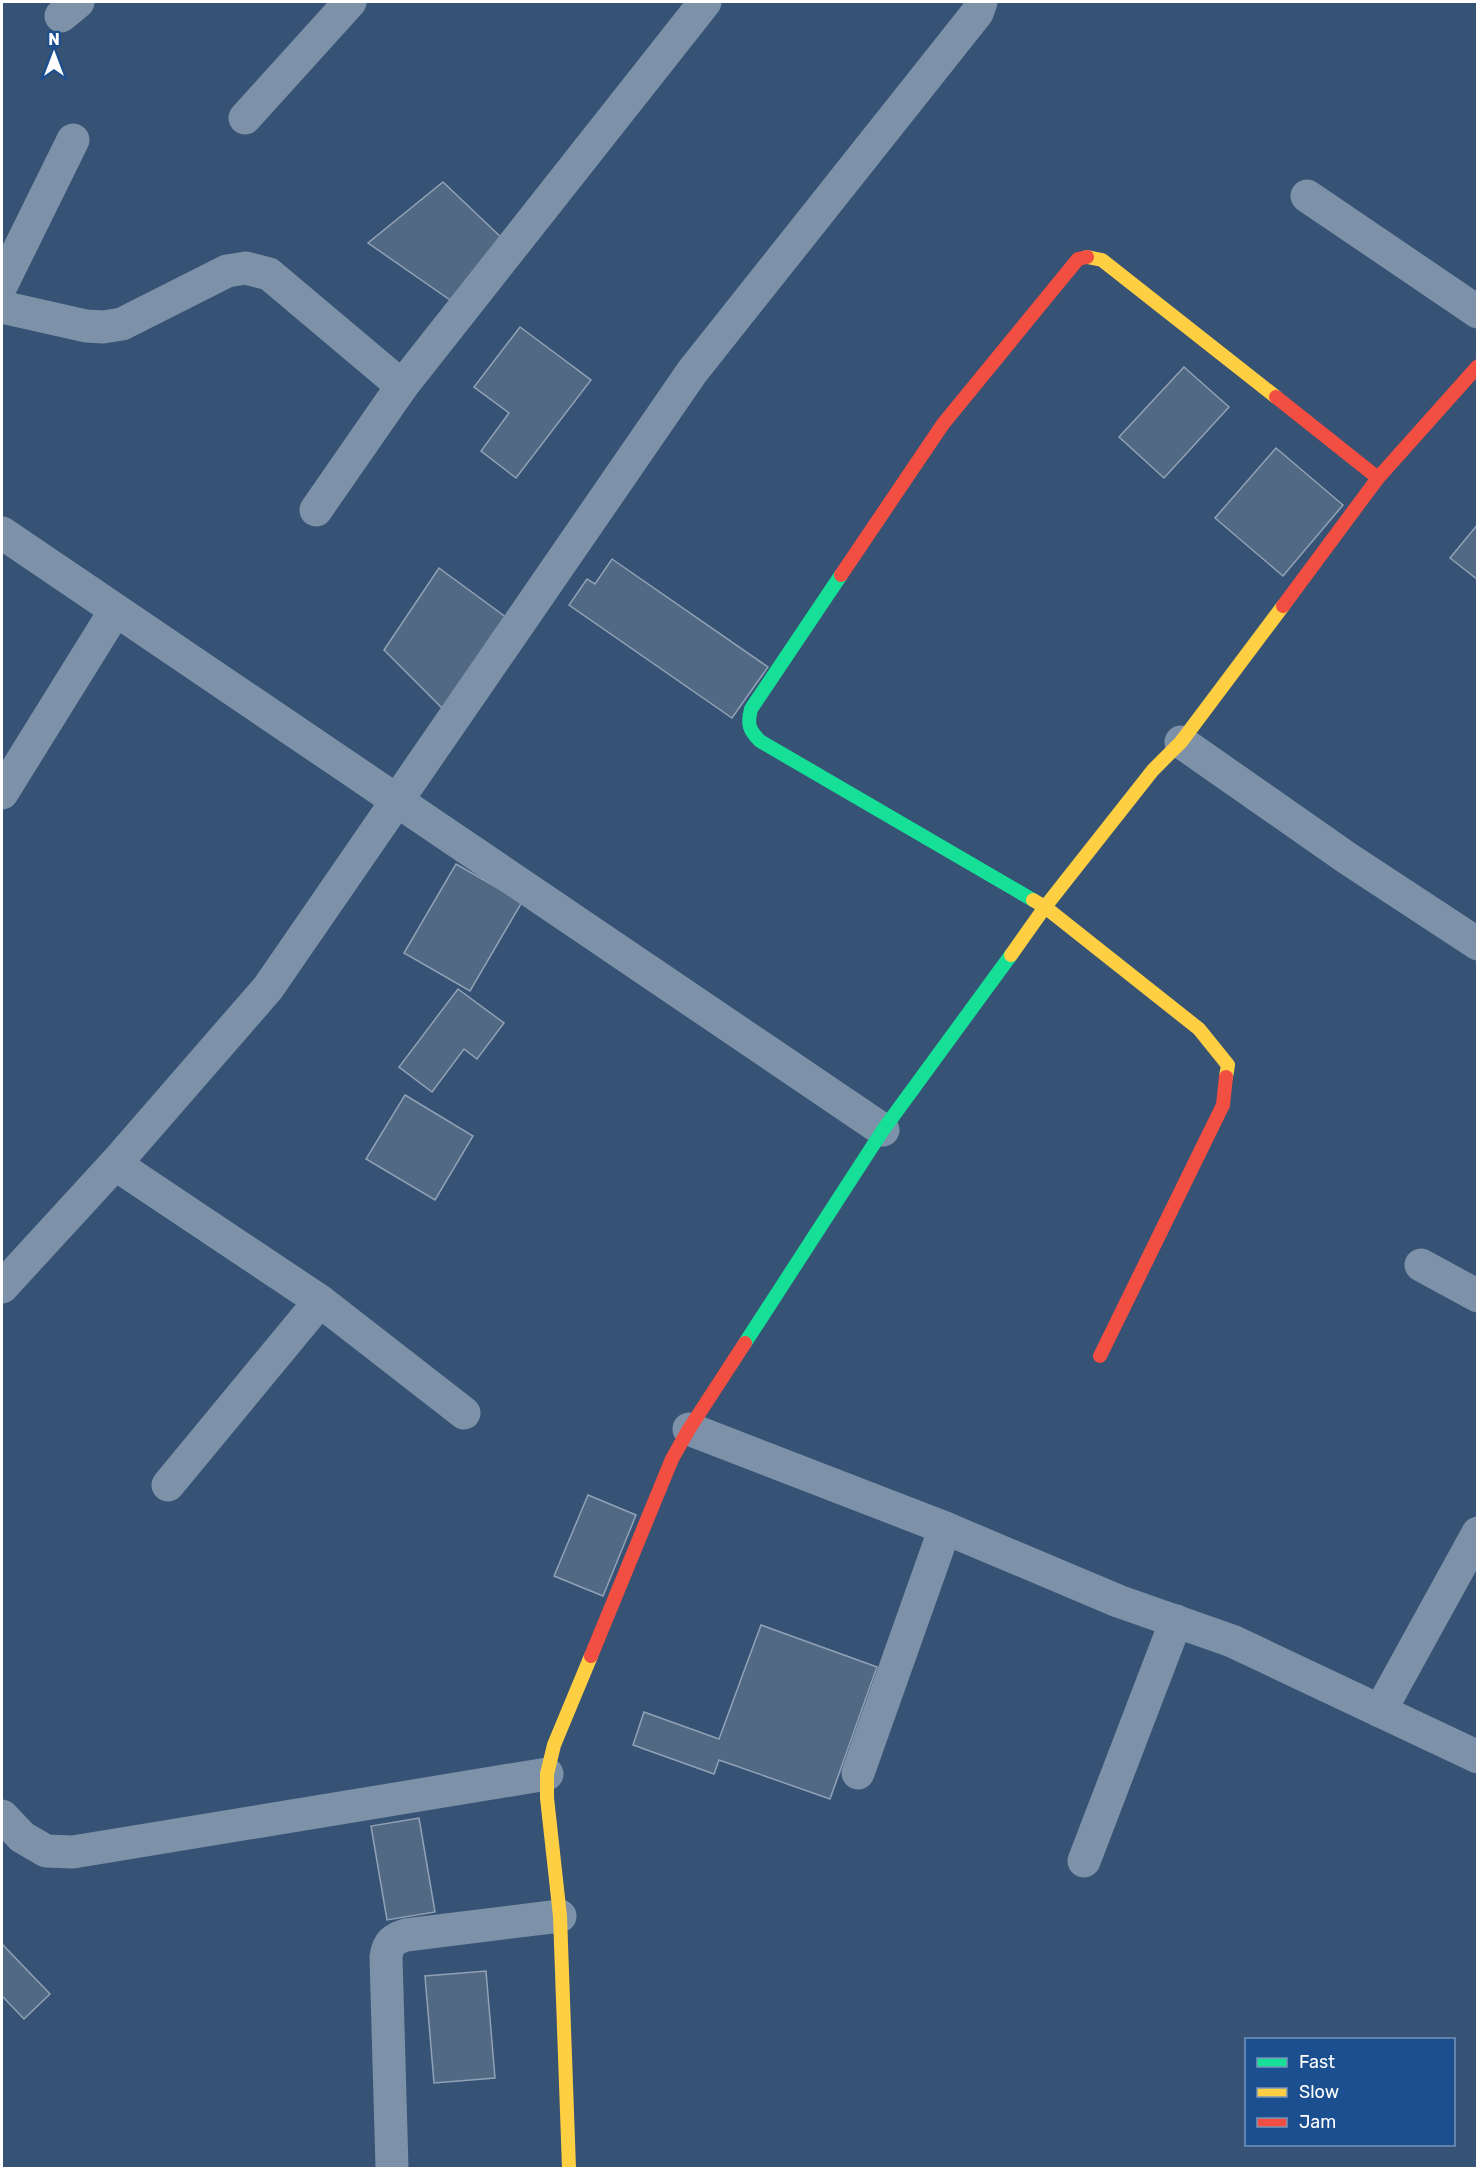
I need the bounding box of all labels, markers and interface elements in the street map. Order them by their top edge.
north arrow [24,24,84,84]
text: N [48,30,60,49]
legend [1245,2038,1455,2146]
text: Fast [1299,2051,1335,2073]
text: Slow [1299,2081,1339,2103]
text: Jam [1299,2111,1336,2133]

